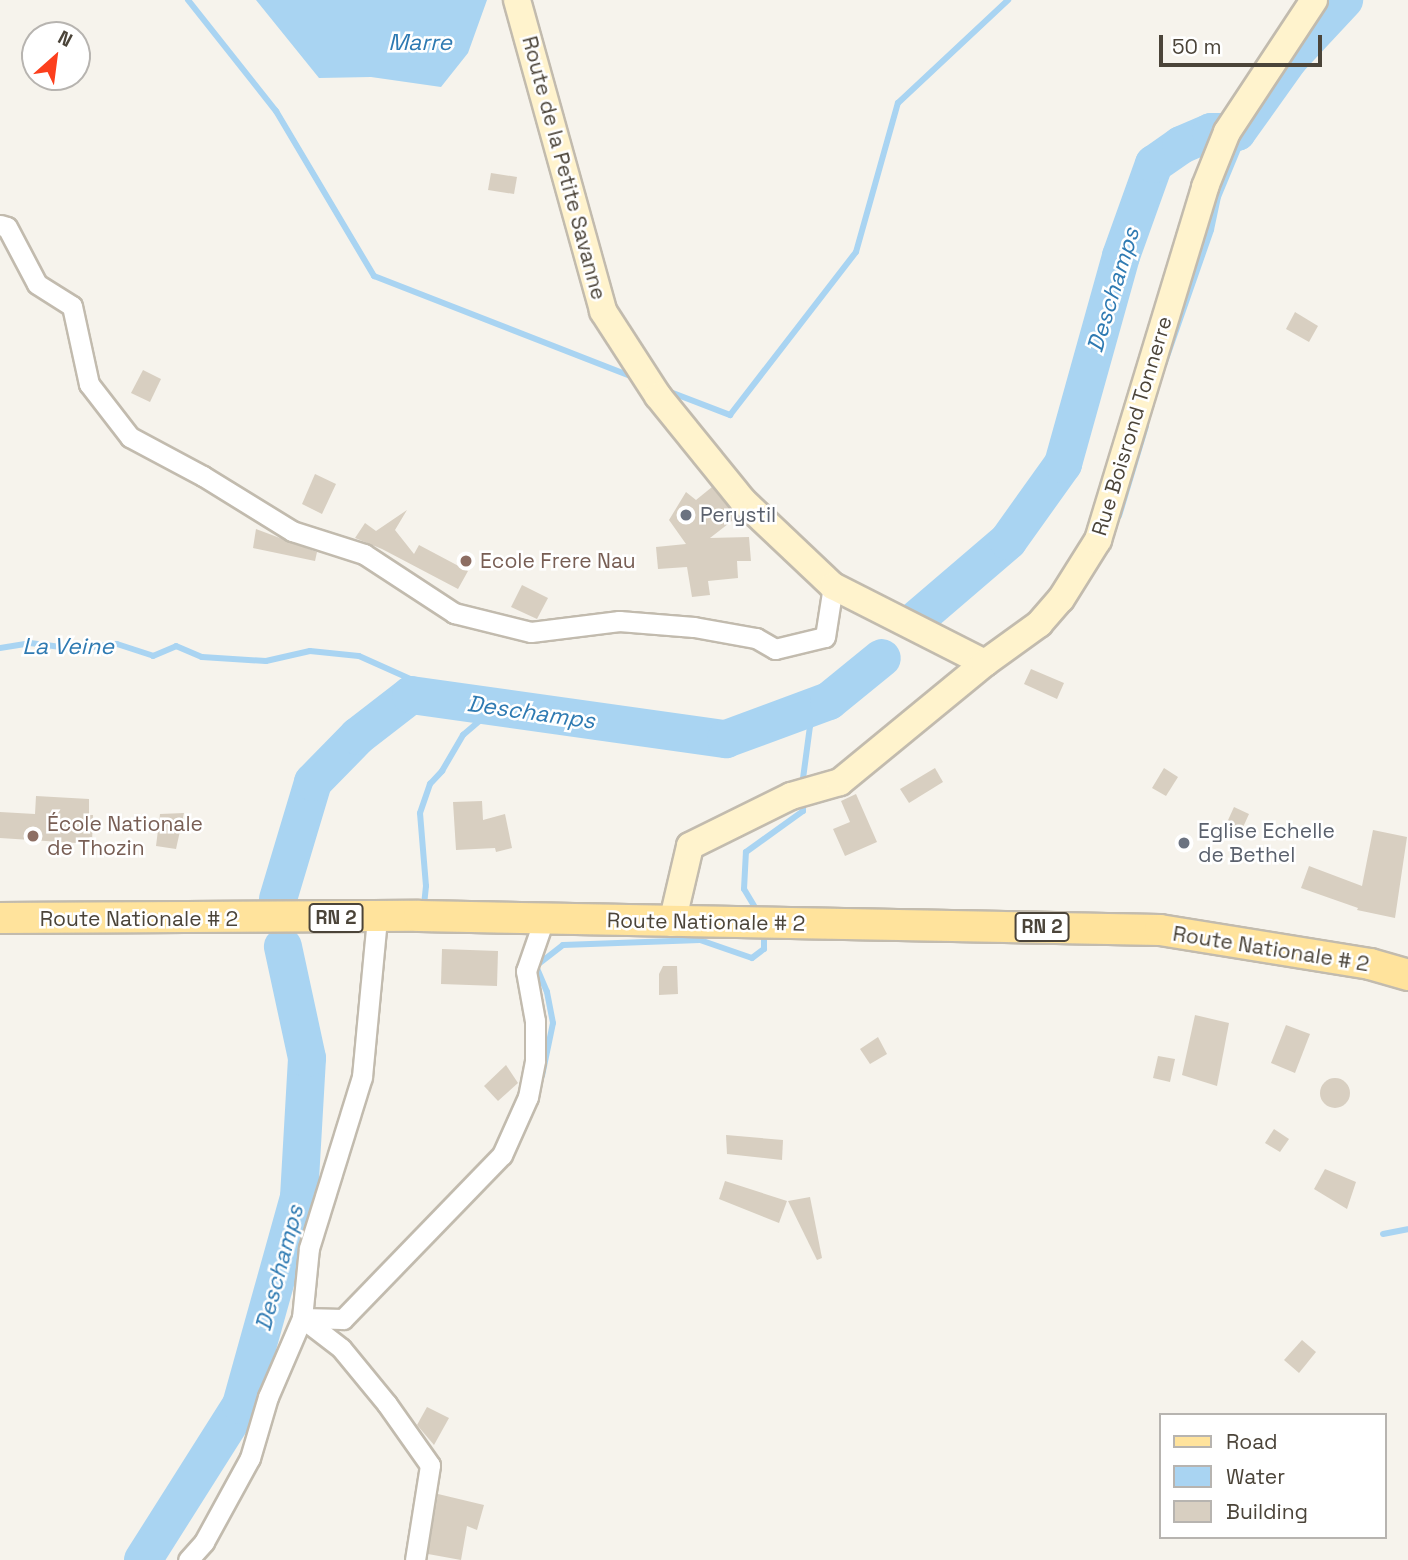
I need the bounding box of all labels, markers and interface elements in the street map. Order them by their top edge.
north arrow [21,21,91,91]
scale bar [1163,21,1326,65]
text: N [54,25,77,53]
water label: Marre [388,28,452,56]
street label: Route de la Petite Savanne [517,33,611,303]
text: 50 m [1172,33,1222,60]
water label: Deschamps [1081,224,1145,356]
street label: Rue Boisrond Tonnerre [1087,313,1177,539]
place label: Perystil [700,502,776,528]
marker: Perystil [678,507,694,523]
place label: Ecole Frere Nau [480,548,636,574]
marker: Ecole Frere Nau [458,553,474,569]
water label: La Veine [22,632,114,660]
water label: Deschamps [465,689,597,735]
place label: École Nationale de Thozin [47,811,203,861]
place label: Eglise Echelle de Bethel [1198,818,1335,868]
marker: École Nationale de Thozin [25,828,41,844]
marker: Eglise Echelle de Bethel [1176,835,1192,851]
road number: RN 2 [308,902,364,934]
street label: Route Nationale # 2 [40,906,238,932]
street label: Route Nationale # 2 [607,908,805,936]
road number: RN 2 [1014,911,1070,942]
street label: Route Nationale # 2 [1171,921,1371,977]
water label: Deschamps [249,1202,309,1334]
legend [1160,1413,1387,1539]
text: Road [1226,1428,1278,1455]
text: Water [1226,1463,1285,1490]
text: Building [1226,1498,1308,1525]

